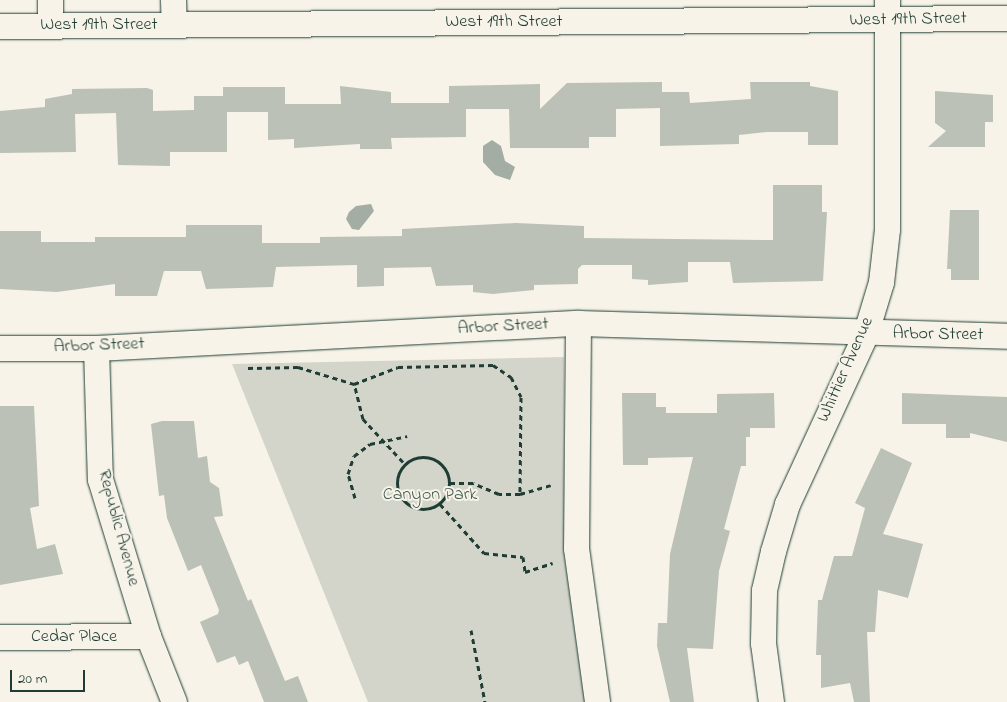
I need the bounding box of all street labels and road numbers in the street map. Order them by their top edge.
street label: West 19th Street [849,8,967,32]
street label: West 19th Street [445,11,563,33]
street label: West 19th Street [40,14,158,36]
street label: Arbor Street [457,314,549,340]
street label: Whittier Avenue [813,314,879,426]
street label: Arbor Street [892,323,984,347]
street label: Arbor Street [53,334,145,358]
street label: Republic Avenue [92,467,144,589]
street label: Cedar Place [31,626,117,648]

